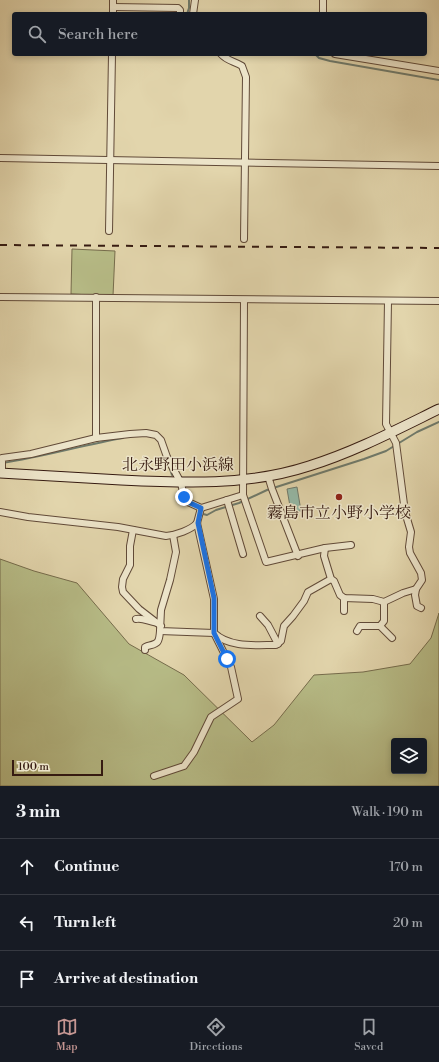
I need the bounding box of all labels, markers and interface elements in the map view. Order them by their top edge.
search box [12,12,427,56]
icon: search [26,23,48,45]
text: Search here [58,25,138,44]
street label: 北永野田小浜線 [122,455,234,475]
route end [175,488,193,506]
marker: 霧島市立小野小学校 [334,492,344,502]
place label: 霧島市立小野小学校 [267,503,411,523]
route start [218,650,236,668]
map controls [391,738,427,774]
button: layers [391,738,427,774]
scale bar [12,758,103,777]
text: 100 m [18,760,49,774]
text: 3 min [16,801,60,823]
text: Walk · 190 m [352,804,423,820]
icon: ahead [16,856,38,878]
text: Continue [54,857,119,876]
text: 170 m [389,859,423,875]
icon: left [16,912,38,934]
text: Turn left [54,913,116,932]
text: 20 m [393,915,423,931]
icon: arrive [16,968,38,990]
text: Arrive at destination [54,969,198,988]
tab: Map [56,1016,78,1054]
tab: Directions [190,1016,243,1054]
tab: Saved [354,1016,383,1054]

